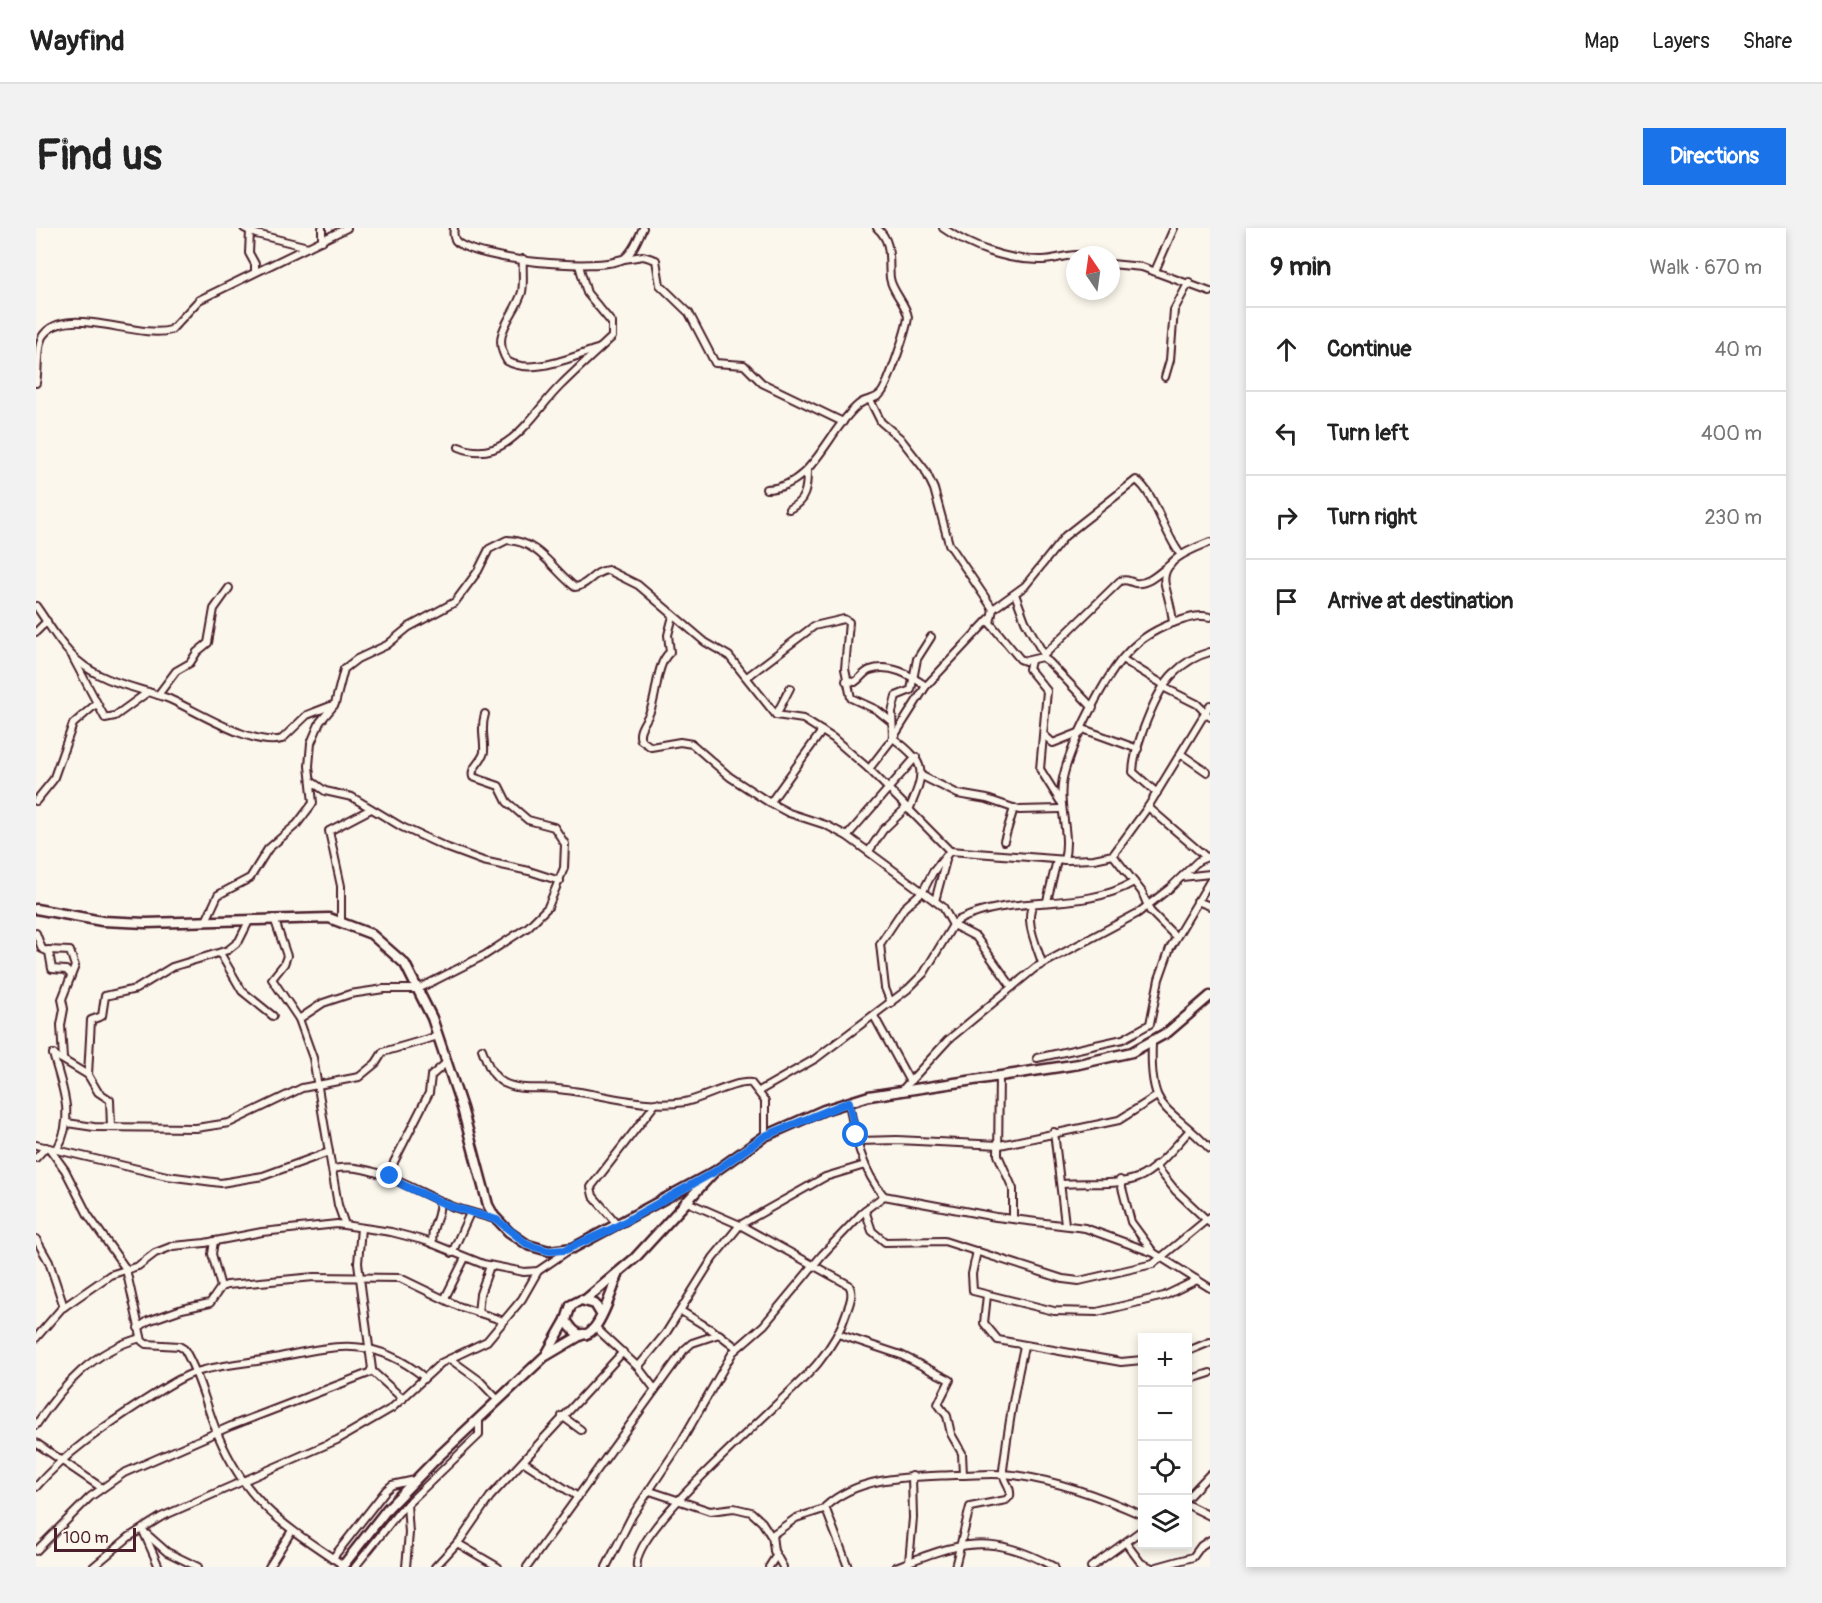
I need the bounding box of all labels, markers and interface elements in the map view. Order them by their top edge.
text: Wayfind [30,24,125,59]
text: Map [1584,28,1619,55]
text: Layers [1652,28,1710,55]
text: Share [1743,28,1792,55]
button: Directions [1643,128,1786,185]
text: Find us [36,130,162,182]
north arrow [1066,246,1120,300]
text: 9 min [1270,251,1331,283]
text: Walk · 670 m [1650,255,1762,280]
icon: ahead [1270,333,1303,366]
text: Continue [1327,335,1411,363]
text: 40 m [1715,337,1762,362]
icon: left [1270,417,1303,450]
text: Turn left [1327,419,1409,447]
text: 400 m [1701,421,1762,446]
icon: right [1270,501,1303,534]
text: Turn right [1327,503,1417,531]
text: 230 m [1705,505,1762,530]
icon: arrive [1270,585,1303,618]
text: Arrive at destination [1327,587,1513,615]
route start [842,1121,868,1147]
route end [376,1162,402,1188]
map controls [1138,1333,1192,1549]
button: + [1138,1333,1192,1387]
button: − [1138,1387,1192,1441]
button: locate [1138,1441,1192,1495]
button: layers [1138,1495,1192,1549]
scale bar [54,1525,136,1552]
text: 100 m [63,1528,109,1548]

